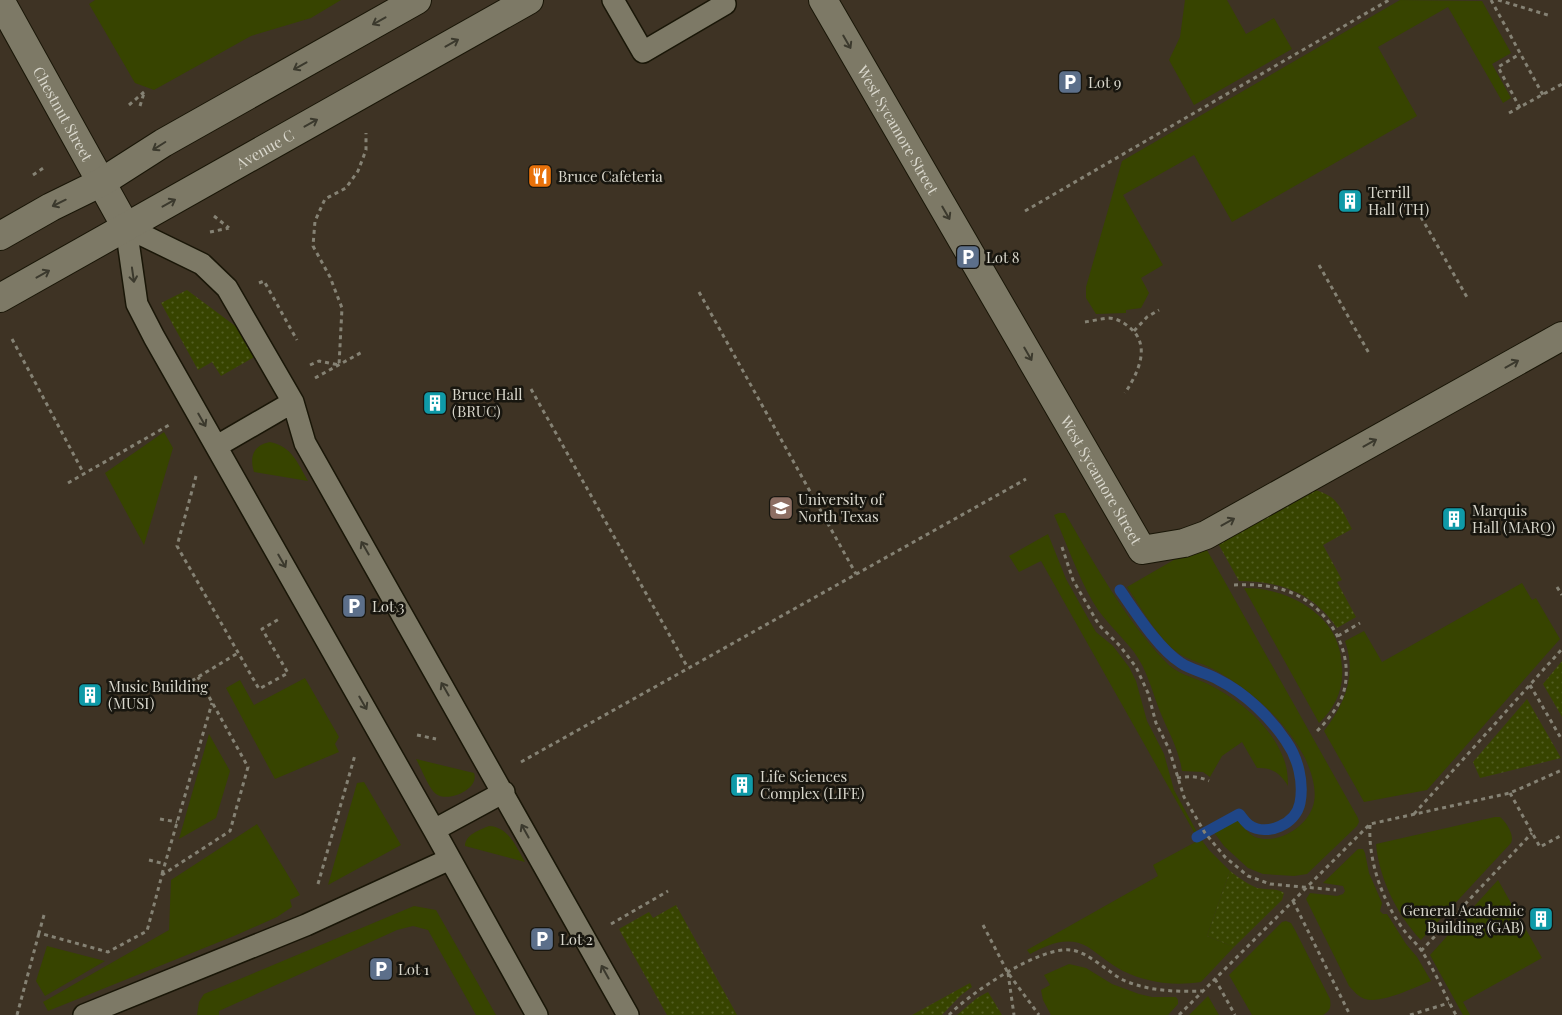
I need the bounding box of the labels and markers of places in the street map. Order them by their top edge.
parking icon: Lot 9 [1057,69,1083,95]
place label: Lot 9 [1088,72,1121,92]
restaurant icon: Bruce Cafeteria [527,163,553,189]
place label: Bruce Cafeteria [558,166,663,186]
place label: Terrill Hall (TH) [1368,182,1429,219]
building icon: Terrill Hall (TH) [1337,188,1363,214]
parking icon: Lot 8 [955,244,981,270]
place label: Lot 8 [986,247,1020,267]
place label: Bruce Hall (BRUC) [452,384,523,421]
building icon: Bruce Hall (BRUC) [422,390,448,416]
place label: University of North Texas [798,489,884,526]
school or university icon: University of North Texas [768,495,794,521]
place label: Marquis Hall (MARQ) [1472,500,1555,537]
building icon: Marquis Hall (MARQ) [1441,506,1467,532]
parking icon: Lot 3 [341,593,367,619]
place label: Lot 3 [372,596,405,616]
place label: Music Building (MUSI) [108,676,208,713]
building icon: Music Building (MUSI) [77,682,103,708]
place label: Life Sciences Complex (LIFE) [760,766,864,803]
building icon: Life Sciences Complex (LIFE) [729,772,755,798]
place label: General Academic Building (GAB) [1402,900,1524,937]
building icon: General Academic Building (GAB) [1528,906,1554,932]
parking icon: Lot 2 [529,926,555,952]
place label: Lot 2 [560,929,593,949]
parking icon: Lot 1 [368,956,394,982]
place label: Lot 1 [398,959,430,979]

